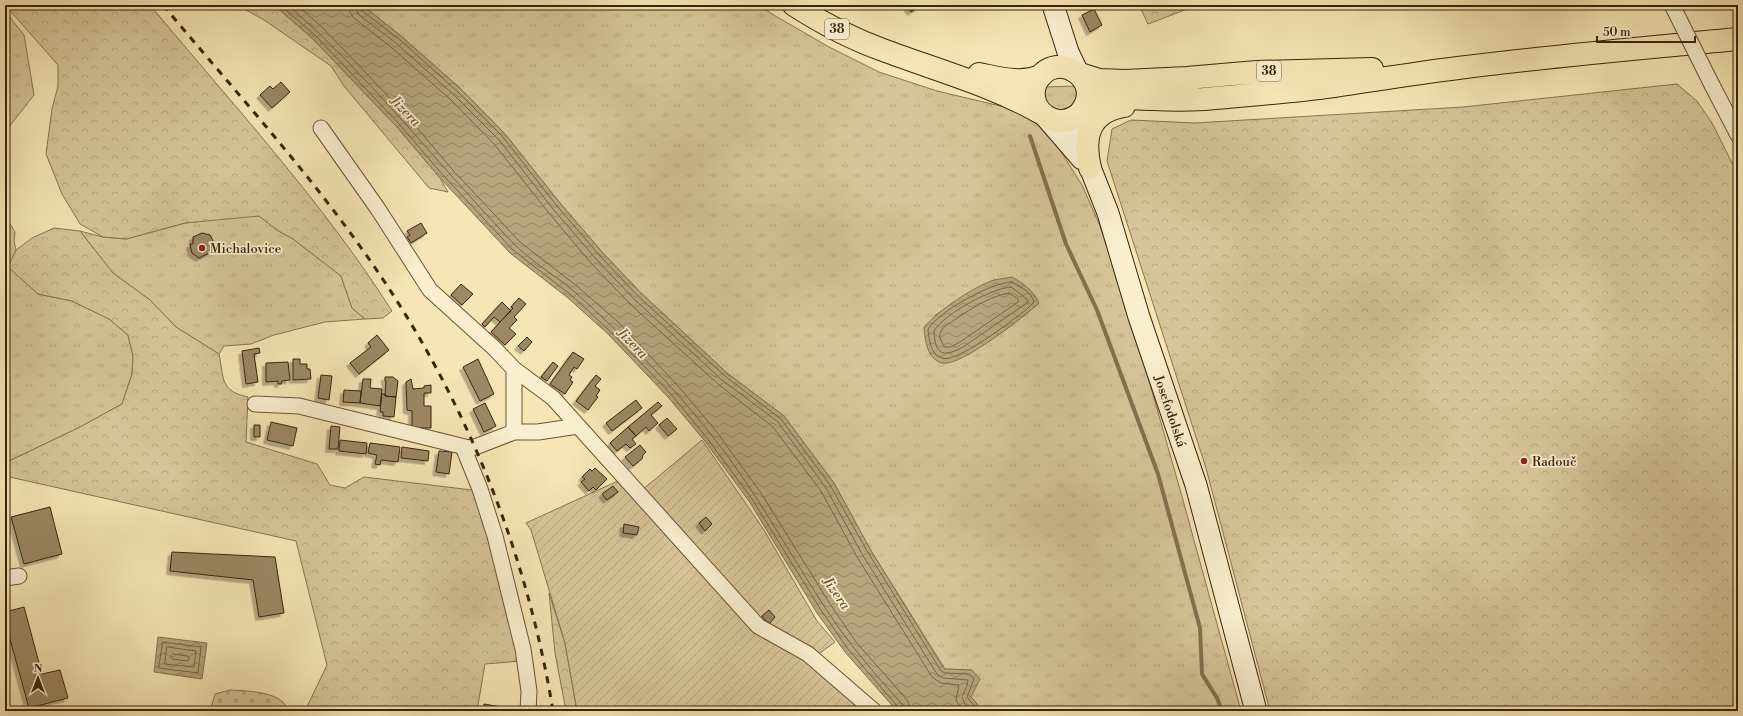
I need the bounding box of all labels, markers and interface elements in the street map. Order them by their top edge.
scale bar [1597,18,1695,44]
road number: 38 [825,19,849,39]
text: 50 m [1603,25,1631,40]
road number: 38 [1257,61,1281,81]
water label: Jizera [385,91,424,131]
place label: Michalovice [210,241,282,257]
marker: Michalovice [197,243,207,253]
water label: Jizera [612,323,651,363]
street label: Josefodolská [1150,372,1190,450]
place label: Radouč [1532,454,1577,470]
marker: Radouč [1519,456,1529,466]
water label: Jizera [817,572,854,614]
north arrow [18,658,58,698]
text: N [34,662,43,676]

